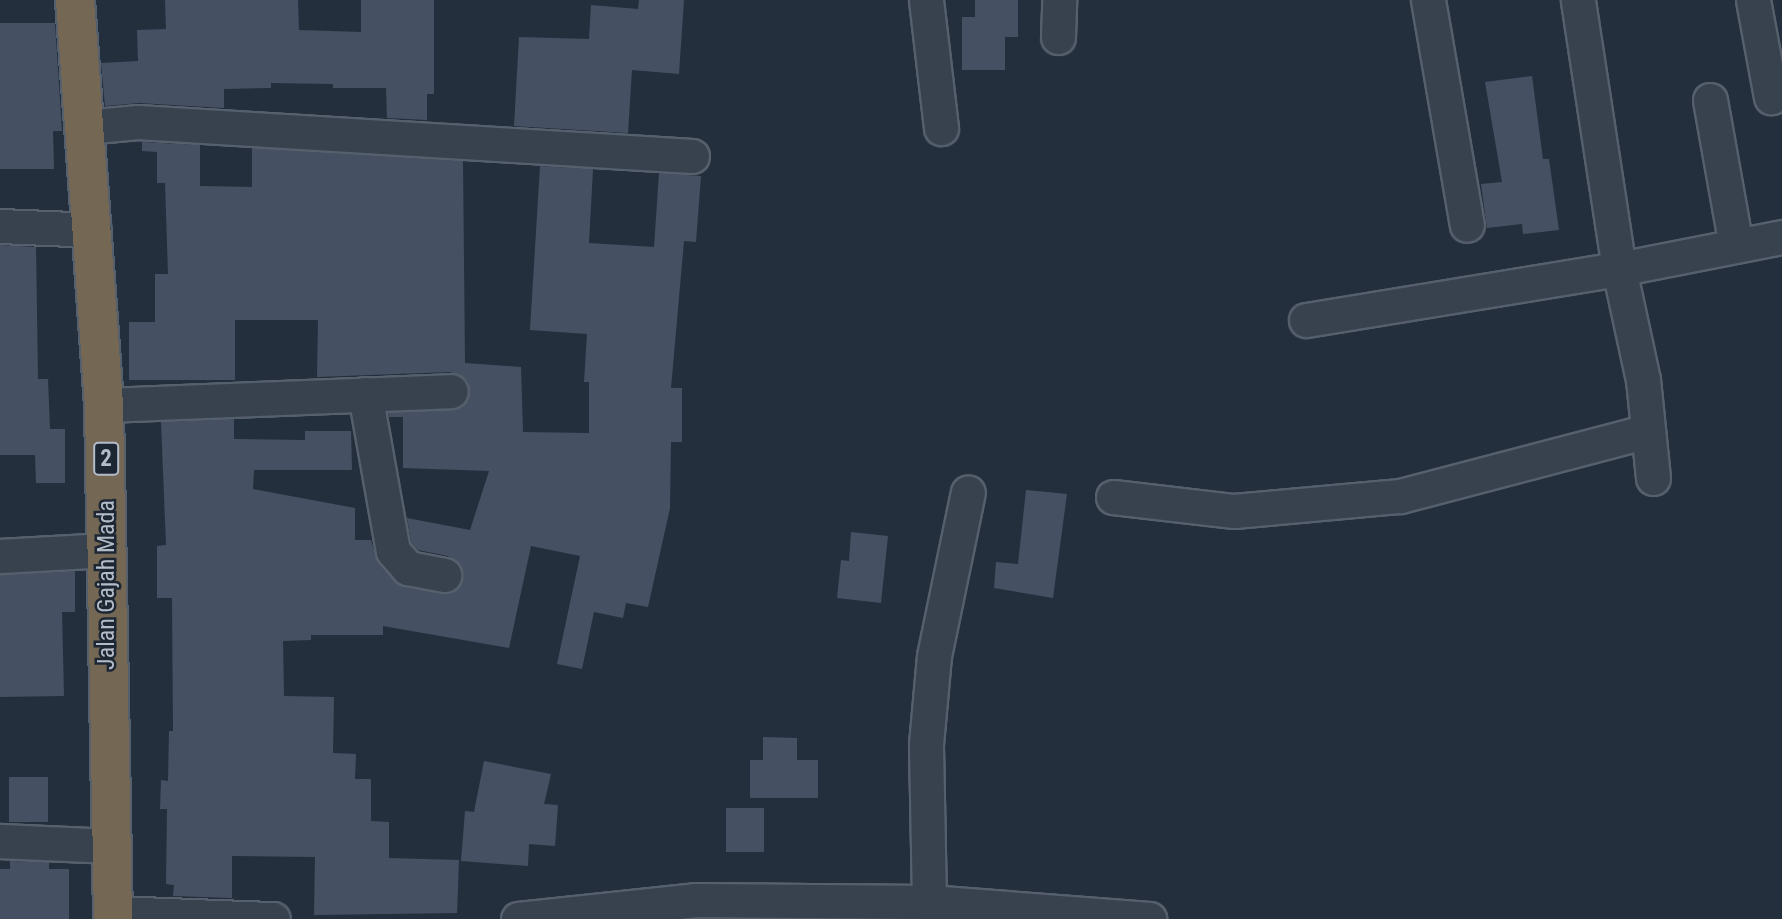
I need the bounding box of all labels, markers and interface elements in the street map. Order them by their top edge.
road number: 2 [92,440,120,478]
street label: Jalan Gajah Mada [93,500,121,670]

